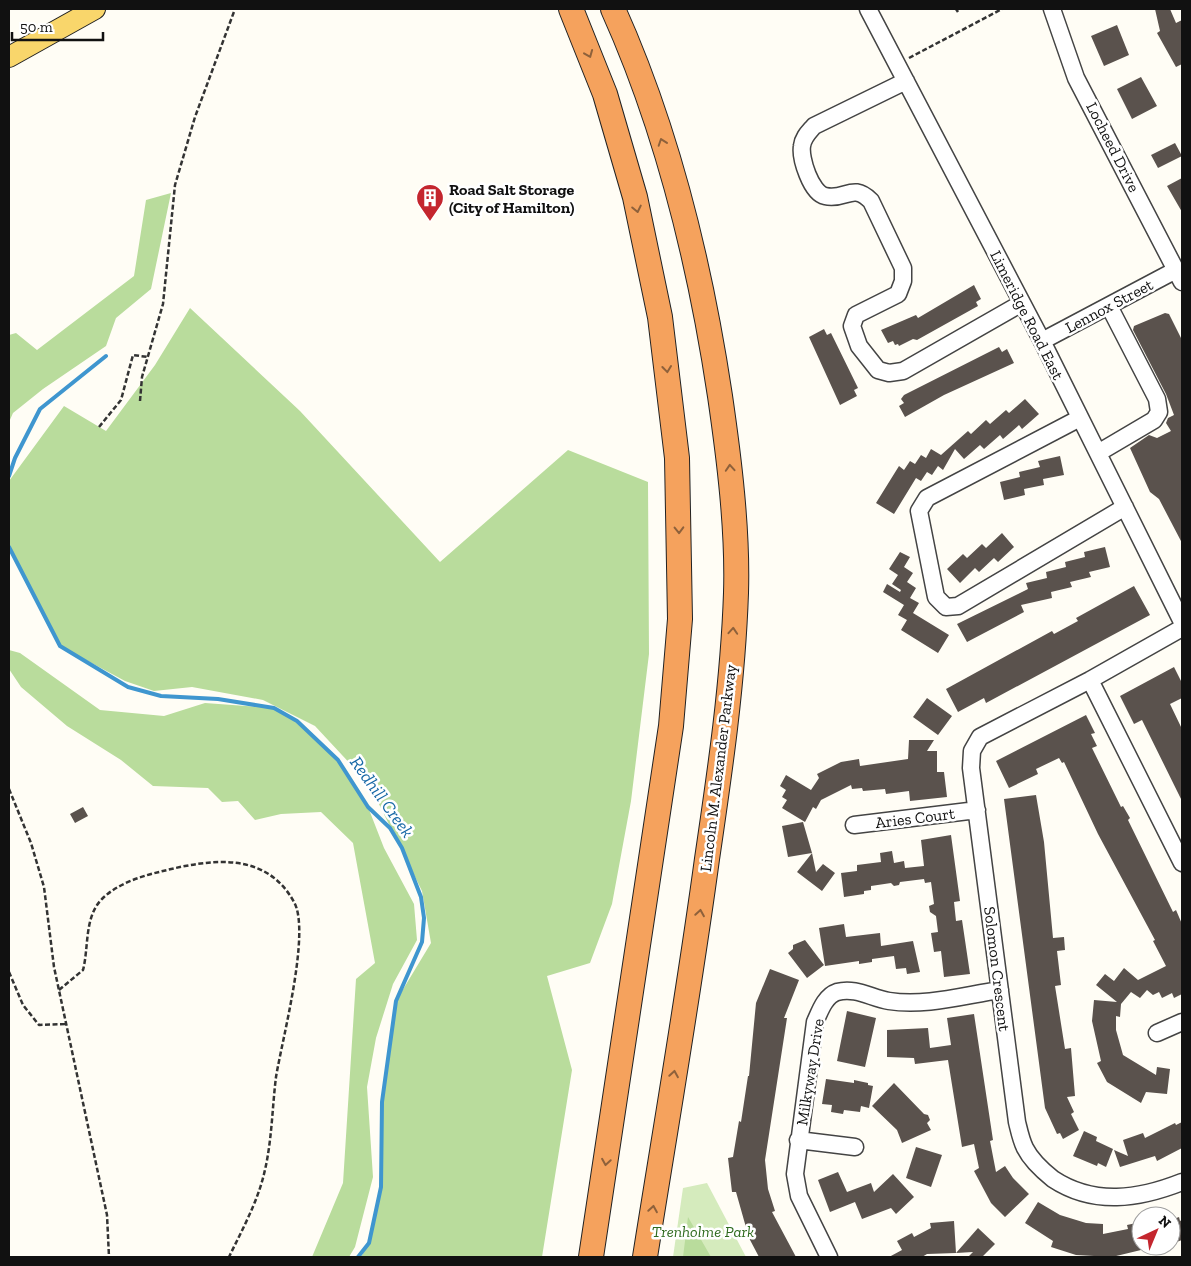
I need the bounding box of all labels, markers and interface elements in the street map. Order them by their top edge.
scale bar [12,10,104,42]
text: 50 m [20,18,53,36]
one-way arrow [583,49,593,58]
street label: Locheed Drive [1082,99,1144,195]
one-way arrow [658,139,668,147]
place label: Road Salt Storage (City of Hamilton) [449,180,575,217]
building icon: Road Salt Storage (City of Hamilton) [415,183,445,222]
one-way arrow [631,204,642,213]
street label: Limeridge Road East [986,247,1068,383]
street label: Lennox Street [1062,275,1156,337]
one-way arrow [661,365,672,373]
one-way arrow [725,464,736,472]
one-way arrow [673,527,684,535]
one-way arrow [728,626,739,634]
street label: Lincoln M. Alexander Parkway [696,662,740,873]
water label: Redhill Creek [345,752,419,842]
street label: Aries Court [874,804,956,832]
street label: Solomon Crescent [980,905,1014,1033]
one-way arrow [694,909,704,918]
street label: Milkyway Drive [792,1017,828,1127]
one-way arrow [669,1070,679,1078]
one-way arrow [601,1157,611,1166]
one-way arrow [647,1205,657,1213]
north arrow [1131,1206,1181,1256]
text: N [1155,1212,1175,1232]
park label: Trenholme Park [652,1222,754,1241]

